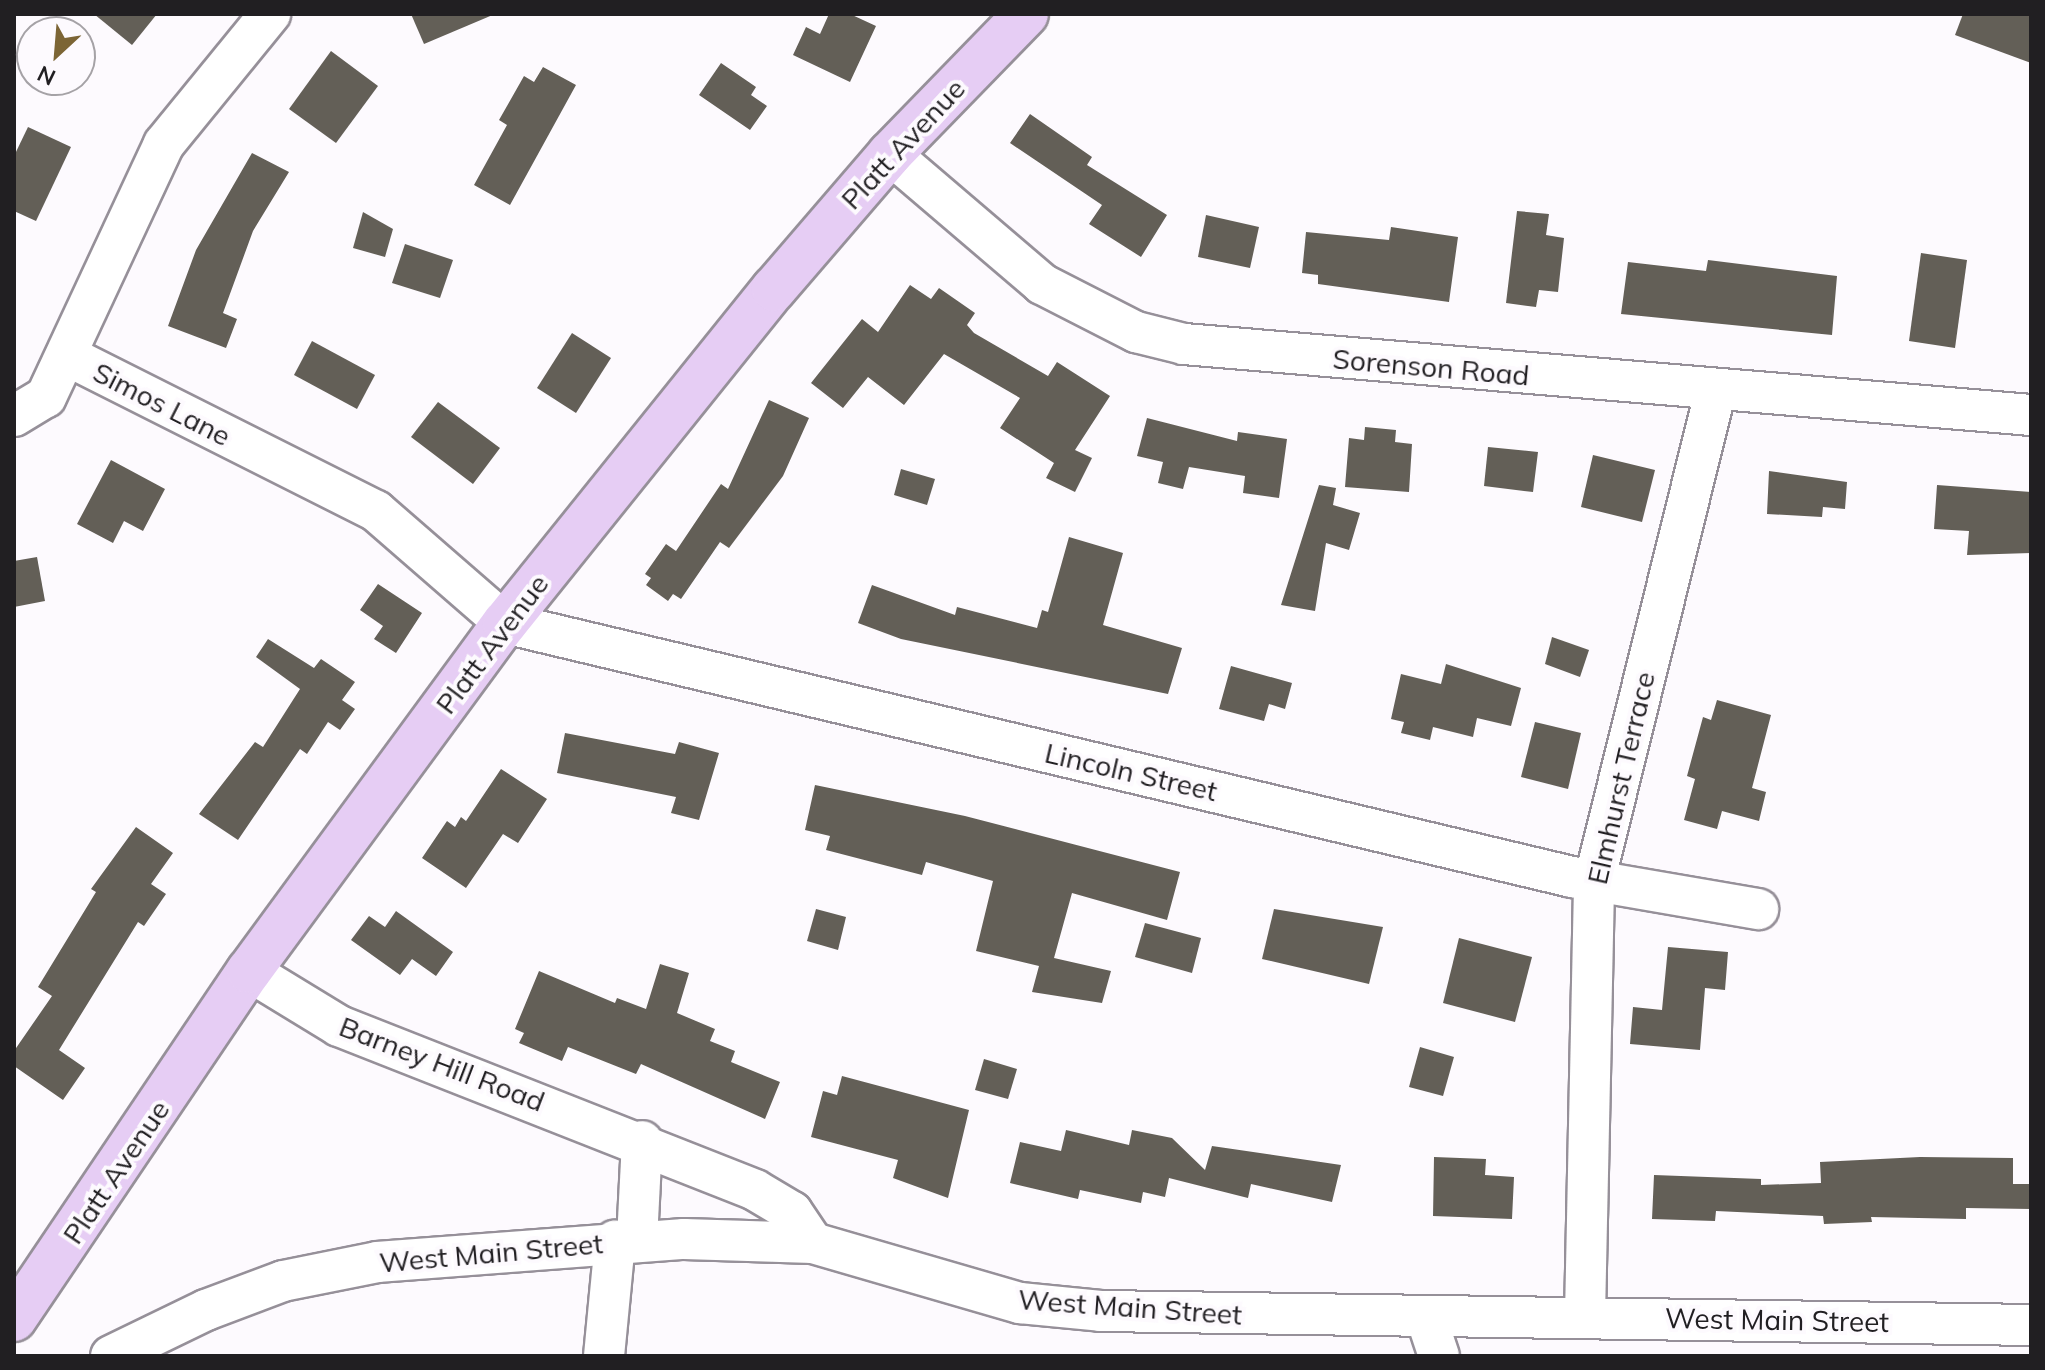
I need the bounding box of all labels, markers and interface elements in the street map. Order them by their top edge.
north arrow [16,16,96,96]
text: N [33,60,60,92]
street label: Platt Avenue [834,72,972,216]
street label: Sorenson Road [1331,342,1531,392]
street label: Simos Lane [88,355,236,453]
street label: Platt Avenue [429,568,555,720]
street label: Elmhurst Terrace [1580,669,1662,887]
street label: Lincoln Street [1042,736,1220,808]
street label: Barney Hill Road [335,1009,549,1119]
street label: Platt Avenue [56,1094,176,1250]
street label: West Main Street [378,1226,604,1280]
street label: West Main Street [1017,1282,1243,1332]
street label: West Main Street [1665,1301,1889,1339]

